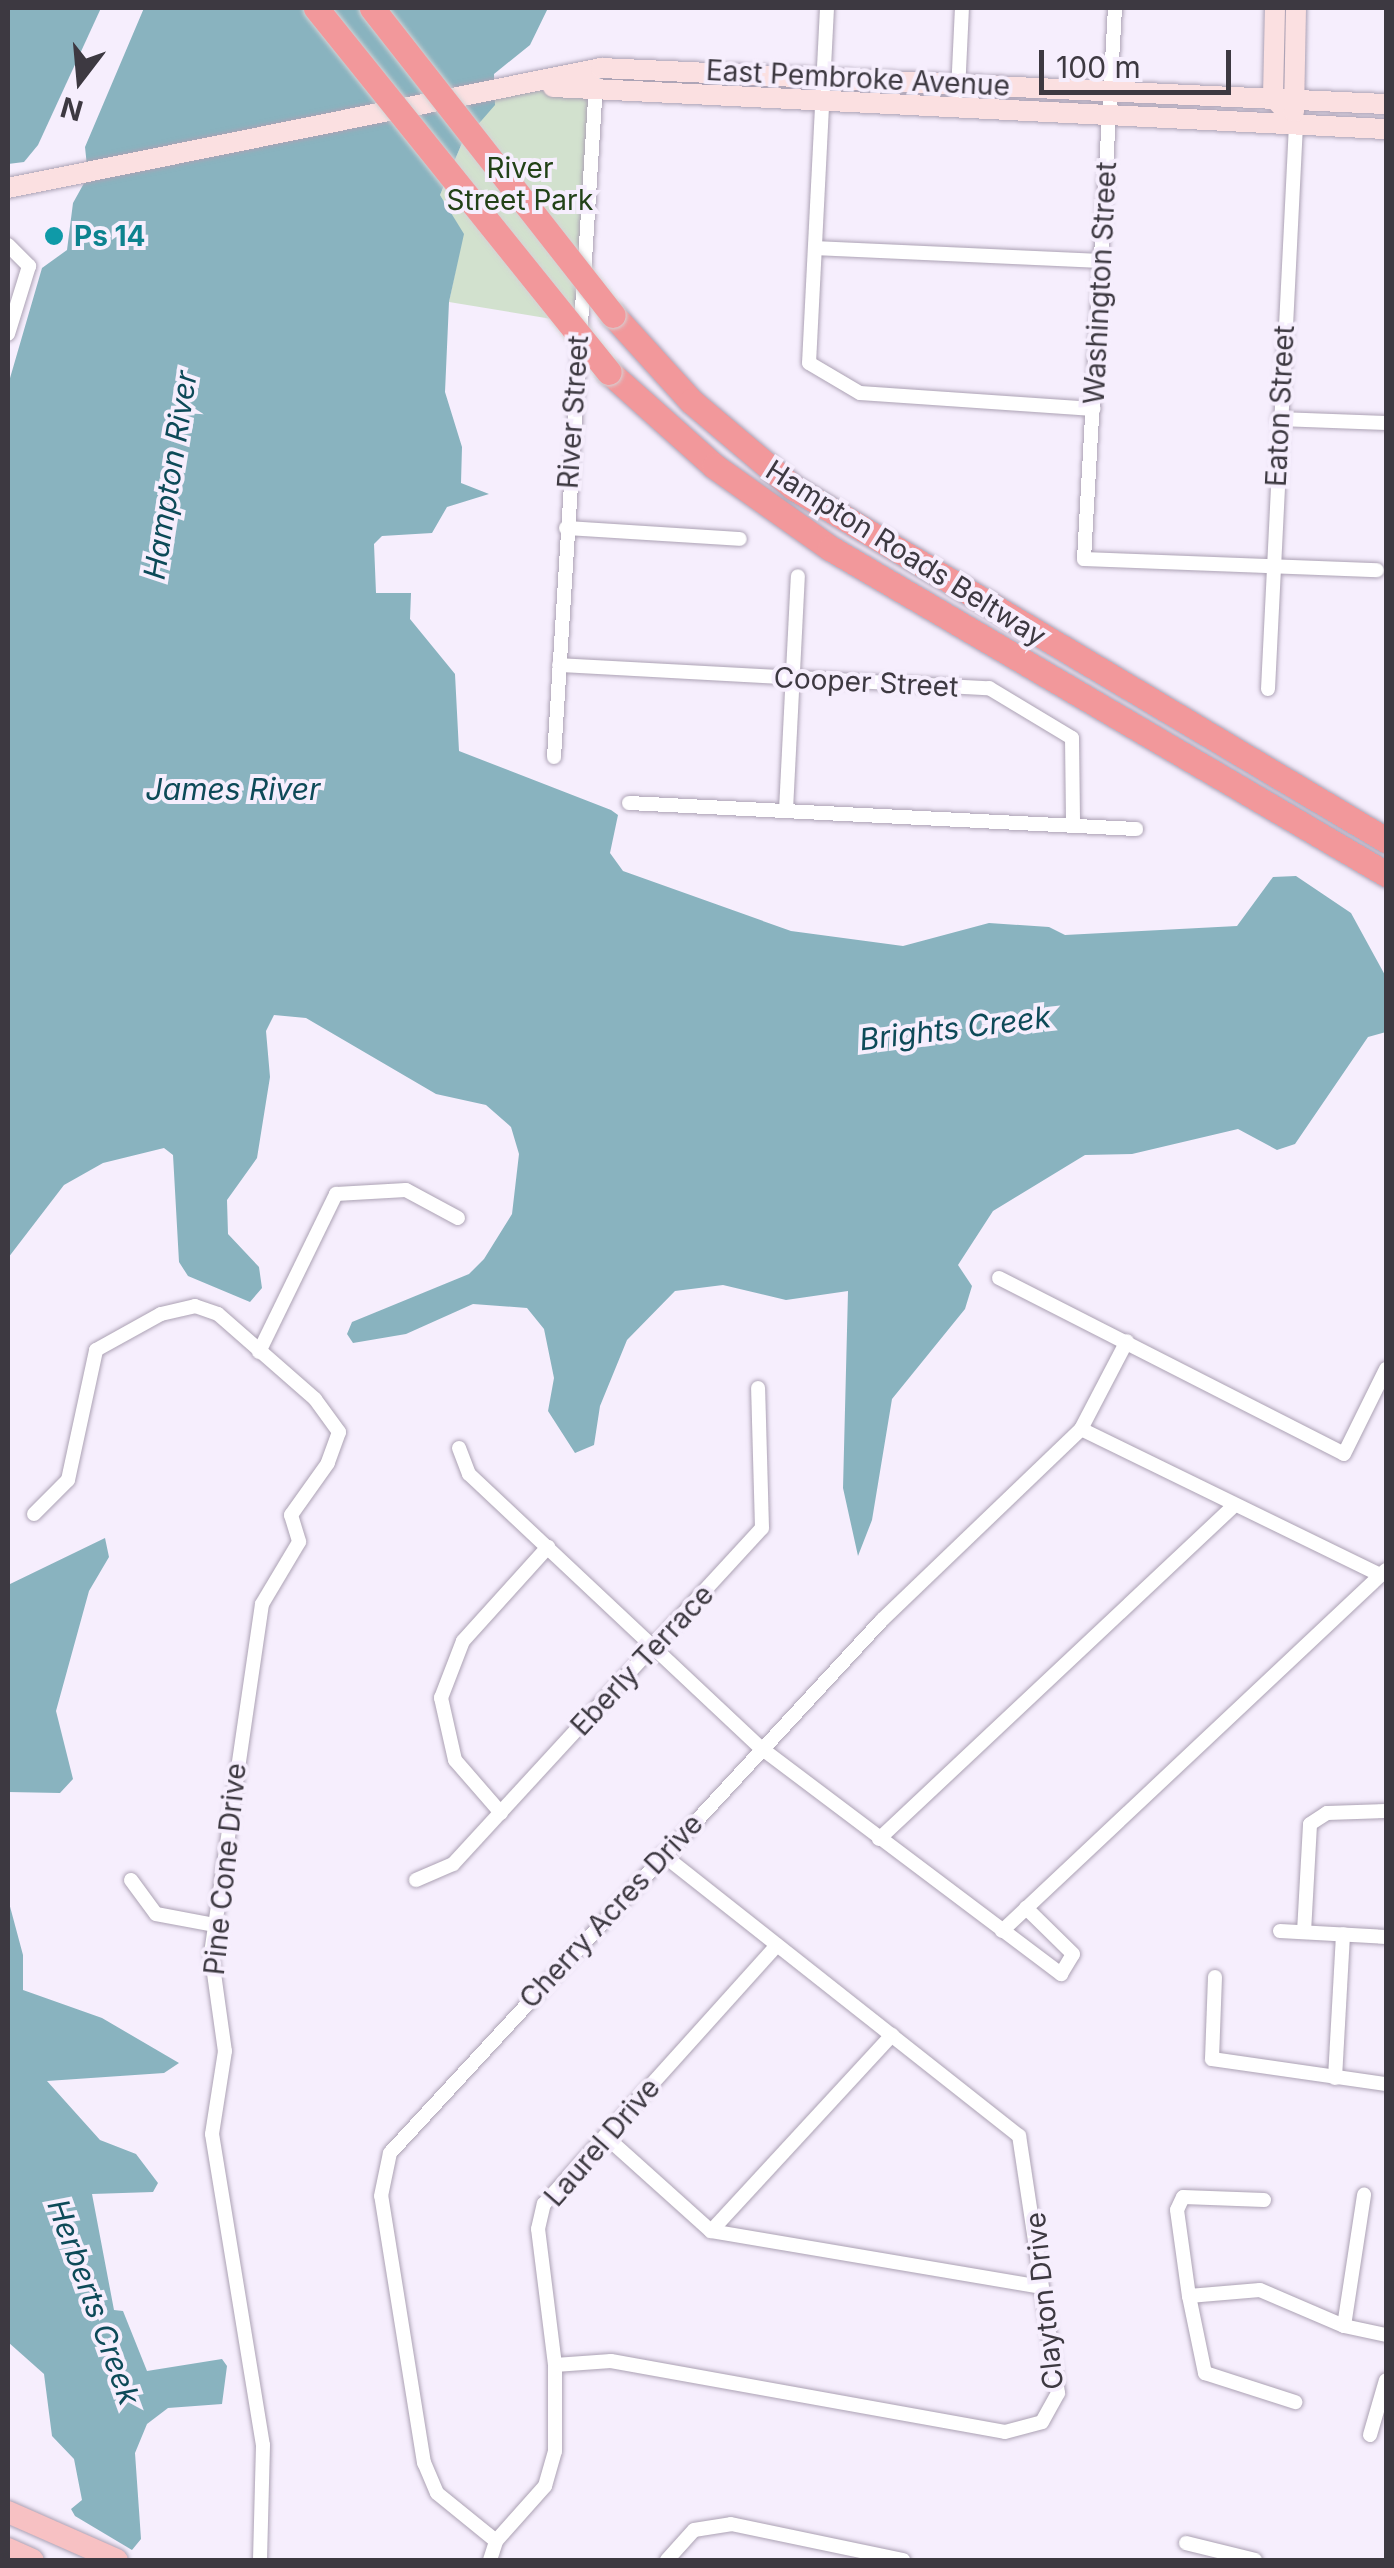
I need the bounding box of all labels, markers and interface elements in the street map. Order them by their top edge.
north arrow [30,30,130,130]
scale bar [1044,30,1236,92]
text: 100 m [1056,49,1141,85]
street label: East Pembroke Avenue [705,53,1011,103]
text: N [57,90,87,128]
park label: River Street Park [447,151,593,217]
street label: Washington Street [1077,161,1123,405]
place label: Ps 14 [74,219,145,253]
marker: Ps 14 [43,225,65,247]
street label: Eaton Street [1259,324,1301,488]
street label: River Street [551,334,595,490]
water label: Hampton River [136,368,204,582]
street label: Hampton Roads Beltway [760,453,1052,653]
street label: Cooper Street [773,660,959,704]
water label: James River [146,771,320,807]
water label: Brights Creek [857,998,1053,1058]
street label: Eberly Terrace [564,1578,720,1742]
street label: Pine Cone Drive [197,1761,253,1977]
street label: Cherry Acres Drive [513,1807,709,2015]
street label: Laurel Drive [537,2071,667,2213]
water label: Herberts Creek [40,2194,148,2410]
street label: Clayton Drive [1018,2211,1070,2391]

